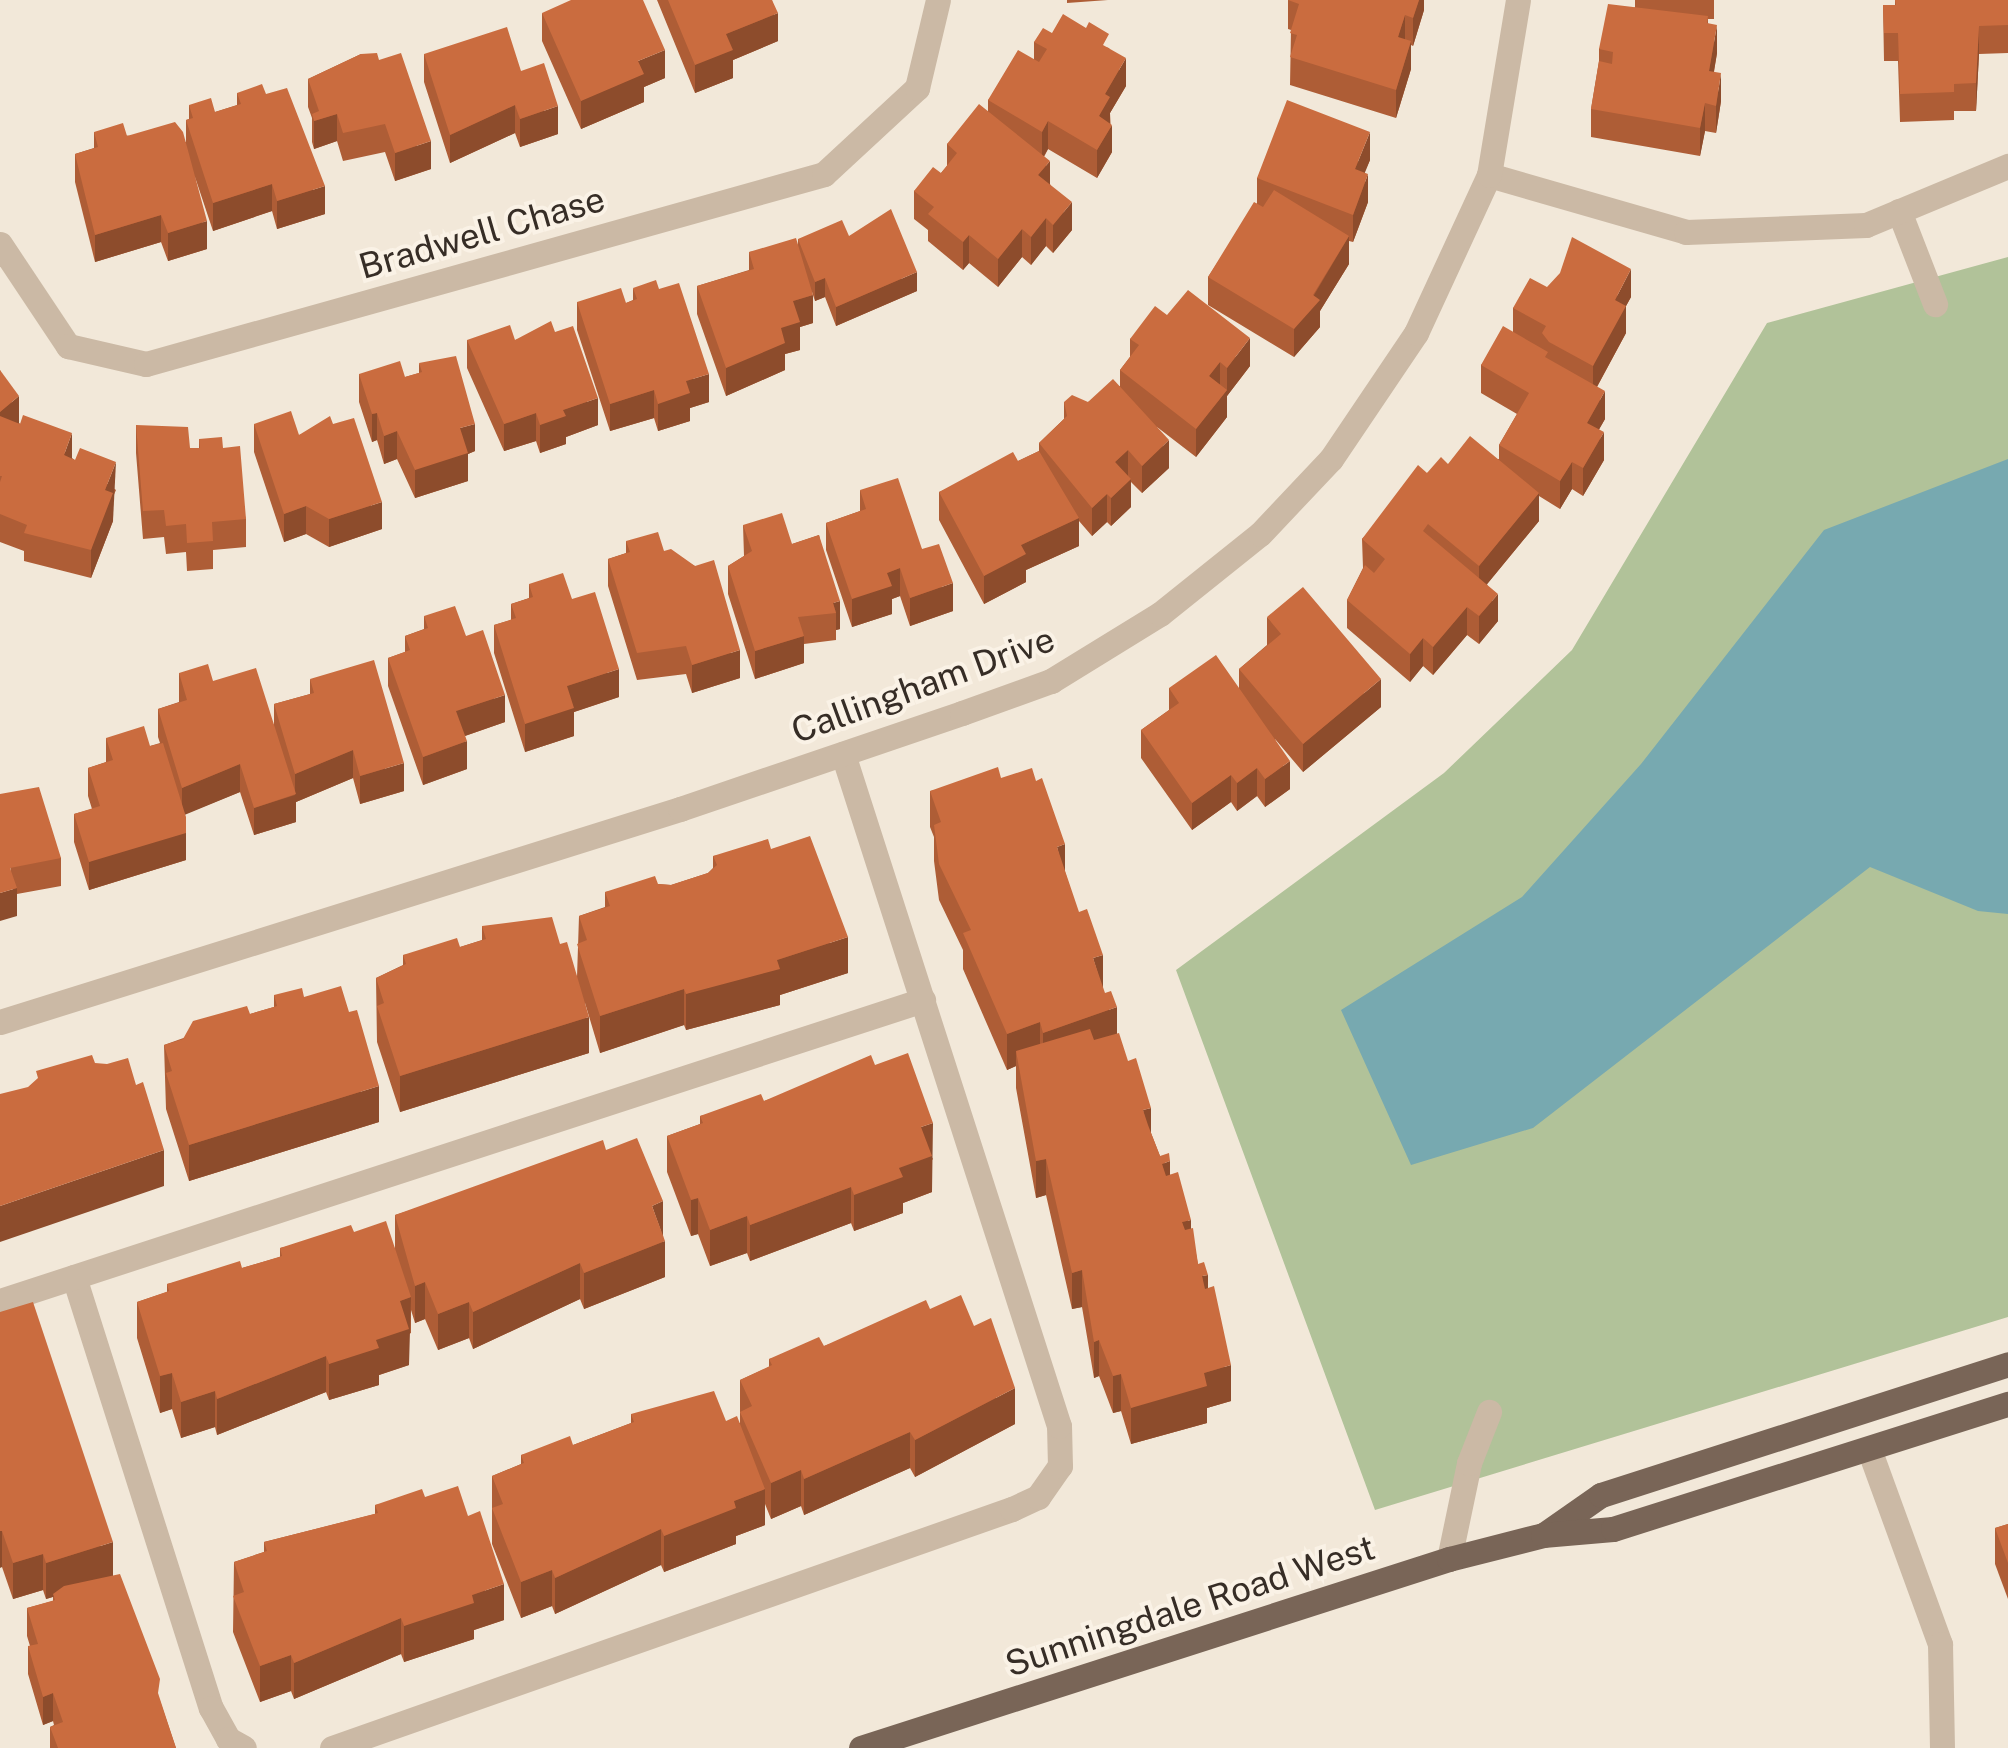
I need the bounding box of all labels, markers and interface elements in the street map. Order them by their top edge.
street label: Bradwell Chase [354,178,610,288]
street label: Callingham Drive [786,618,1060,752]
street label: Sunningdale Road West [1000,1526,1380,1686]

